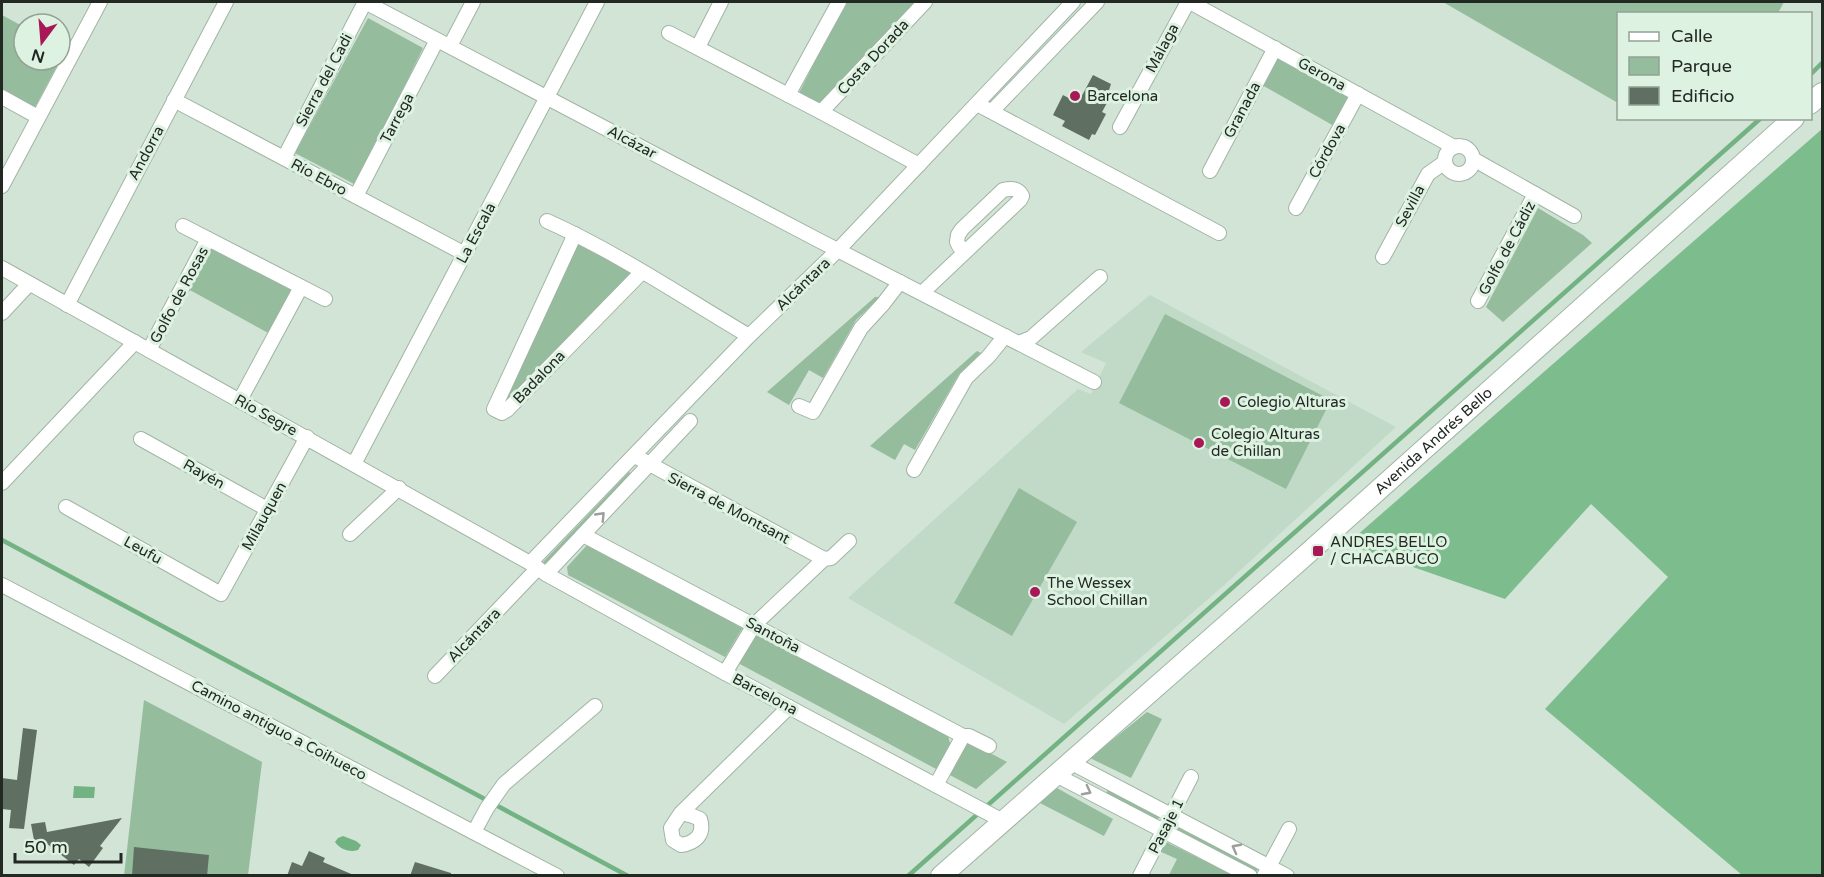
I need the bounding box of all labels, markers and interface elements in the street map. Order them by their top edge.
north arrow [12,12,72,72]
legend [1617,12,1812,120]
street label: Costa Dorada [833,16,913,98]
street label: Málaga [1142,20,1182,76]
text: Calle [1671,25,1713,47]
street label: Sierra del Cadi [292,30,356,130]
text: N [29,44,47,67]
street label: Gerona [1295,54,1349,94]
text: Parque [1671,55,1732,77]
street label: Granada [1220,79,1264,141]
text: Edificio [1671,85,1735,107]
place label: Barcelona [1087,87,1158,105]
marker: Barcelona [1068,89,1082,103]
street label: Tarrega [376,90,418,146]
street label: Córdova [1305,121,1349,181]
street label: Alcázar [604,122,660,162]
street label: Andorra [124,123,168,183]
street label: Río Ebro [288,155,350,199]
street label: Sevilla [1391,182,1429,230]
street label: Golfo de Cádiz [1475,198,1539,298]
street label: La Escala [453,200,499,266]
street label: Golfo de Rosas [146,244,212,346]
street label: Alcántara [772,254,834,314]
street label: Badalona [509,347,569,407]
street label: Avenida Andrés Bello [1371,384,1496,498]
street label: Río Segre [232,390,300,440]
place label: Colegio Alturas [1237,393,1346,411]
marker: Colegio Alturas [1218,395,1232,409]
place label: Colegio Alturas de Chillan [1211,425,1320,460]
marker: Colegio Alturas de Chillan [1192,436,1206,450]
street label: Rayén [180,455,228,493]
street label: Sierra de Montsant [665,468,793,548]
street label: Milauquen [238,479,290,553]
one-way arrow [594,512,605,523]
street label: Leufu [121,532,165,568]
place label: ANDRES BELLO / CHACABUCO [1330,533,1447,568]
marker: ANDRES BELLO / CHACABUCO [1311,544,1325,558]
place label: The Wessex School Chillan [1047,574,1148,609]
marker: The Wessex School Chillan [1028,585,1042,599]
street label: Alcántara [444,604,504,666]
street label: Santoña [743,613,803,657]
street label: Barcelona [729,669,801,719]
street label: Camino antiguo a Coihueco [188,676,370,784]
one-way arrow [1081,783,1092,795]
street label: Pasaje 1 [1145,795,1187,857]
scale bar [15,826,122,864]
text: 50 m [24,836,68,858]
one-way arrow [1231,844,1242,856]

